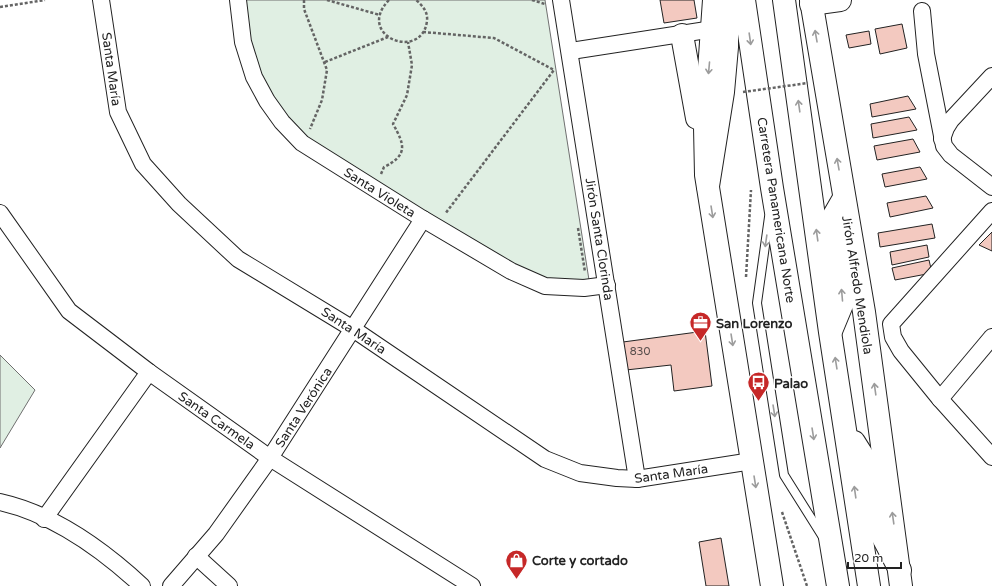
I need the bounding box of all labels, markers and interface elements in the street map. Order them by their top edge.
one-way arrow [811,30,819,43]
street label: Santa María [98,31,124,107]
one-way arrow [746,32,754,45]
one-way arrow [705,61,713,74]
one-way arrow [795,100,803,113]
street label: Carretera Panamericana Norte [753,116,799,304]
one-way arrow [834,158,842,171]
street label: Santa Violeta [341,164,418,221]
street label: Jirón Santa Clorinda [581,177,617,302]
one-way arrow [708,205,716,218]
street label: Jirón Alfredo Mendiola [838,215,876,356]
one-way arrow [813,229,821,242]
one-way arrow [762,234,769,247]
one-way arrow [838,289,845,302]
street label: Santa María [318,304,389,358]
office icon: San Lorenzo [687,310,713,343]
place label: San Lorenzo [716,316,793,332]
one-way arrow [728,333,736,346]
house number: 830 [630,345,650,358]
one-way arrow [831,357,839,370]
street label: Santa Verónica [272,364,336,451]
bus stop icon: Palao [745,370,771,403]
place label: Palao [774,376,808,392]
one-way arrow [871,383,879,396]
street label: Santa Carmela [175,388,258,453]
one-way arrow [770,404,778,417]
one-way arrow [809,427,817,440]
street label: Santa María [633,461,709,487]
one-way arrow [751,475,759,488]
one-way arrow [851,486,859,499]
one-way arrow [889,511,896,524]
scale bar [848,544,901,570]
shop icon: Corte y cortado [504,547,530,580]
text: 20 m [854,551,883,565]
place label: Corte y cortado [532,553,628,569]

